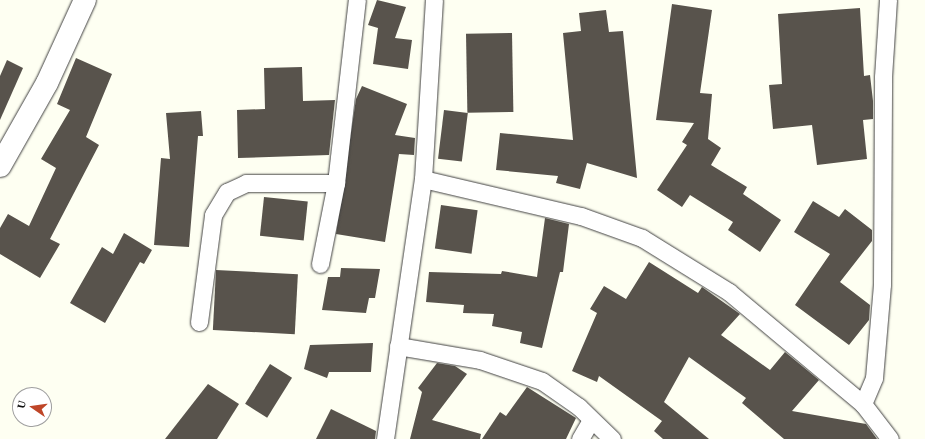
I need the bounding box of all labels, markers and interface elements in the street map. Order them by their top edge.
north arrow [12,387,52,427]
text: U [15,399,28,410]

